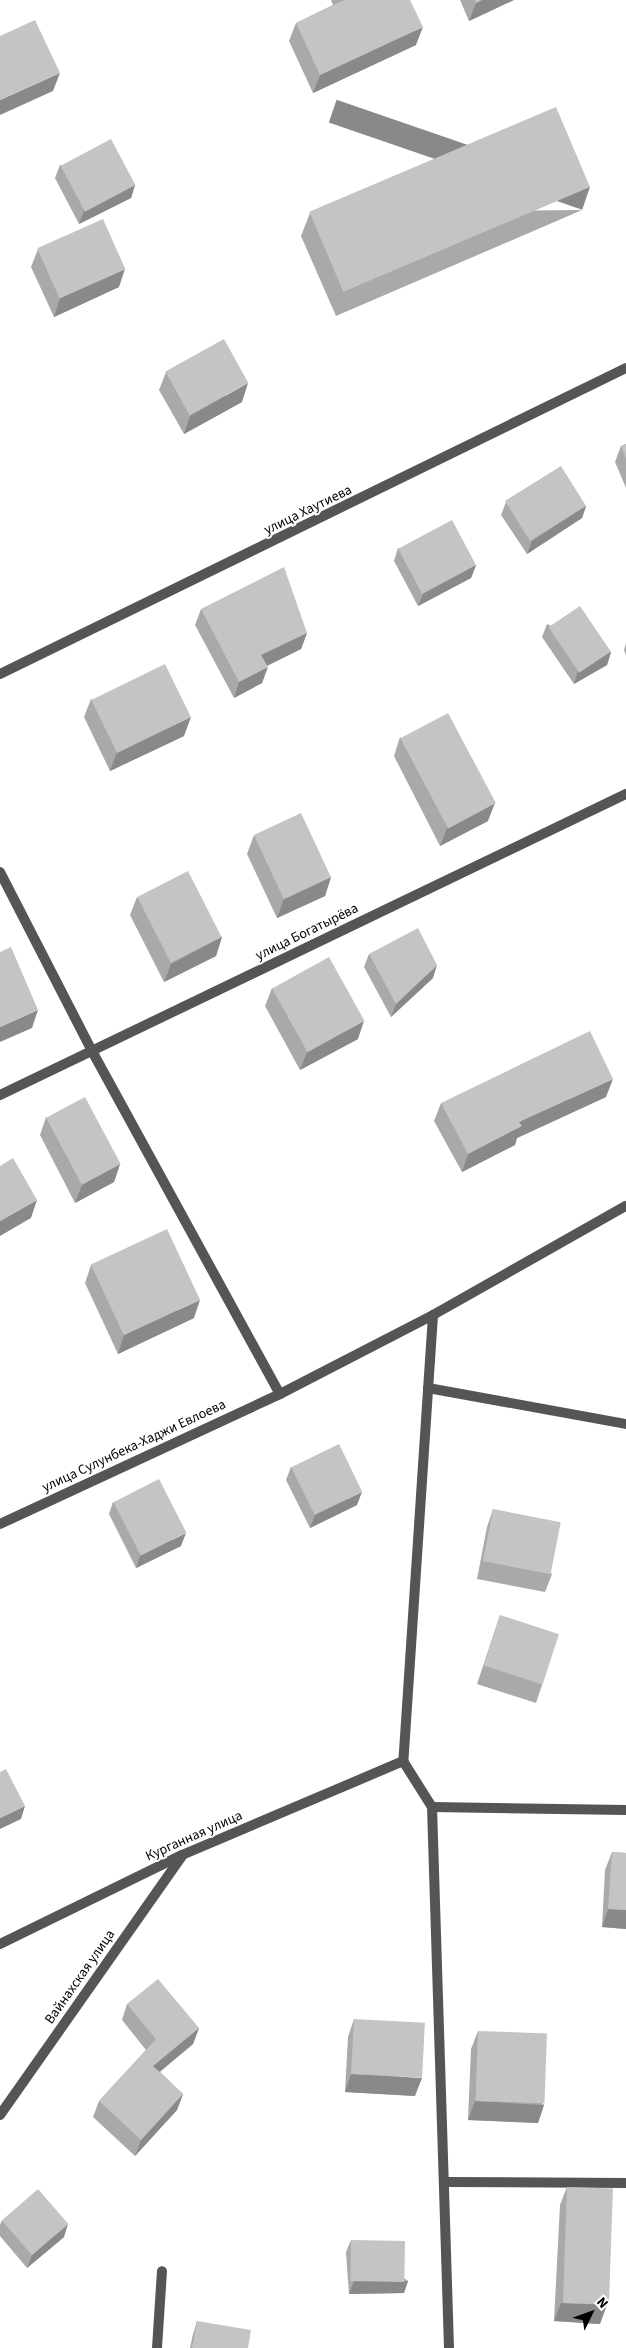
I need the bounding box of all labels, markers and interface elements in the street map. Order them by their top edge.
street label: улица Хаутиева [261,481,355,539]
street label: улица Богатырёва [253,900,361,964]
street label: улица Сулунбека-Хаджи Евлоева [40,1396,228,1496]
street label: Курганная улица [143,1807,245,1865]
street label: Вайнахская улица [41,1927,119,2027]
north arrow [566,2288,616,2338]
text: N [592,2293,613,2313]

